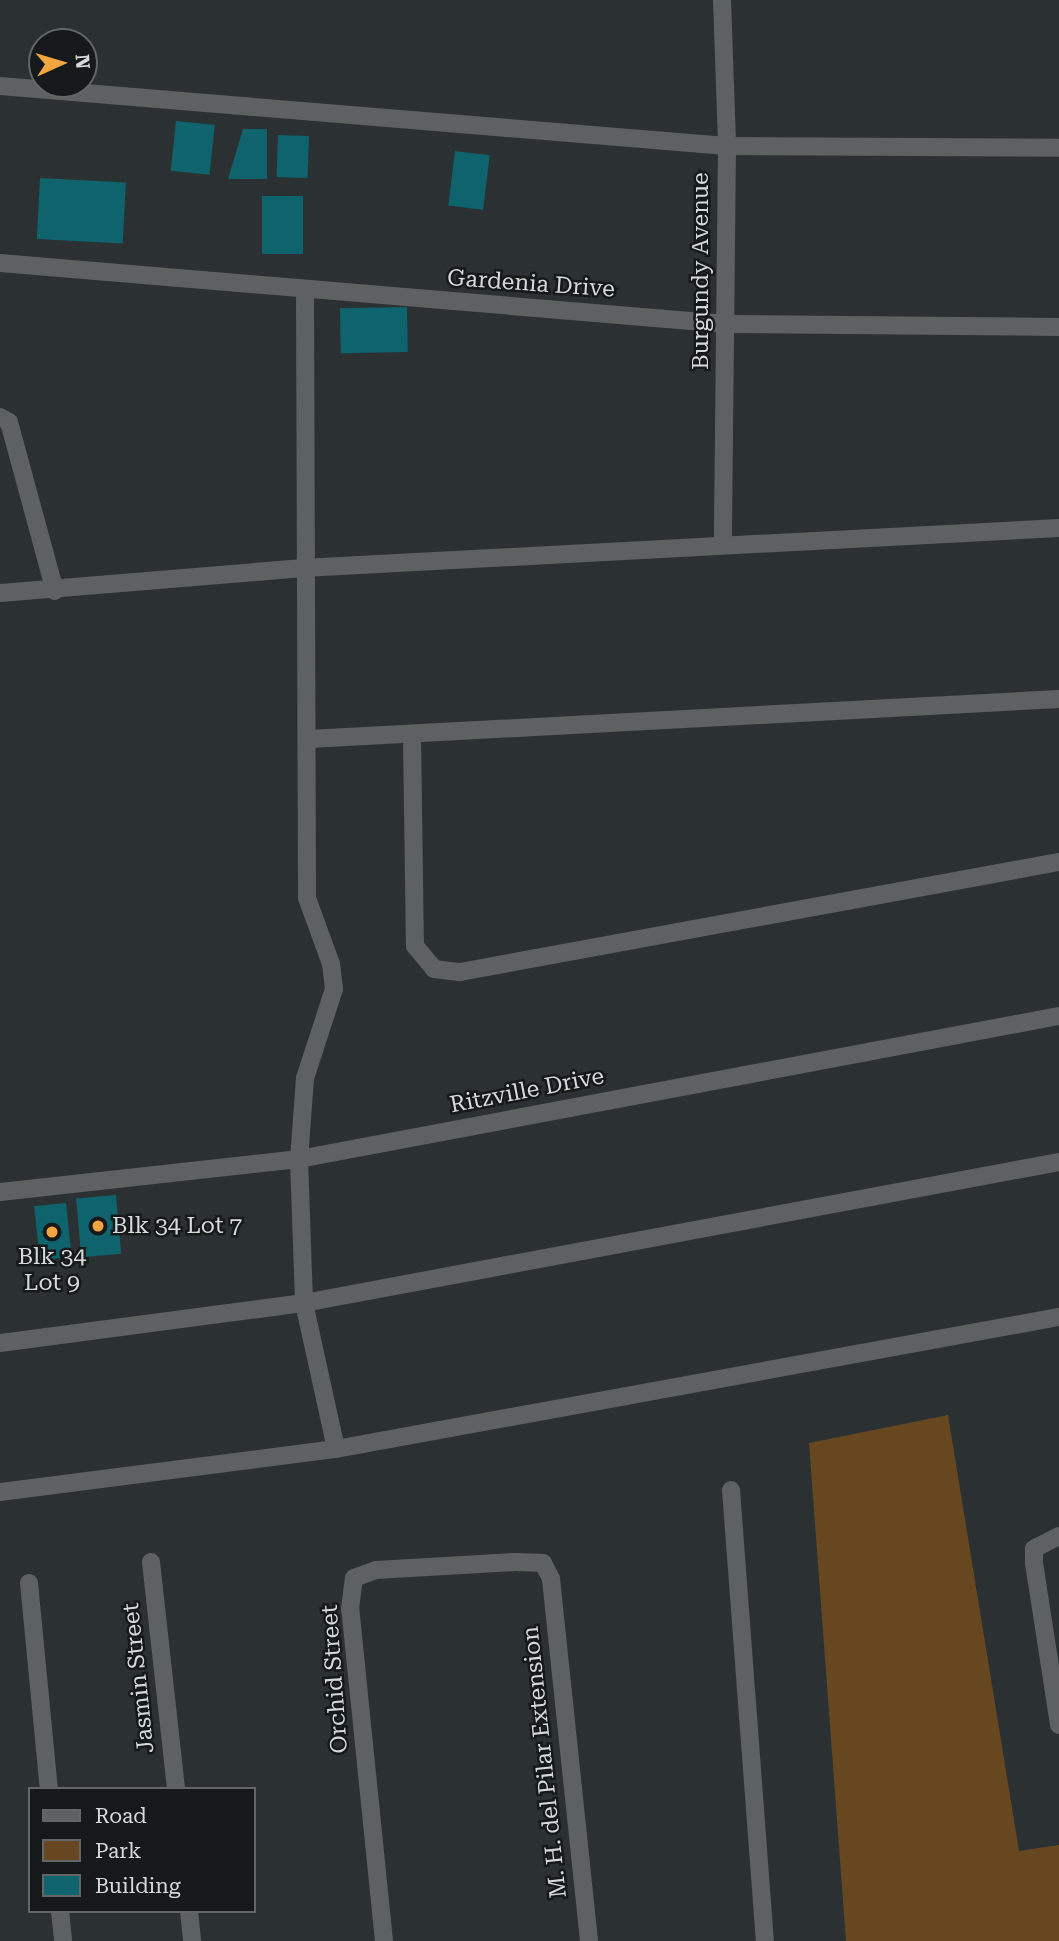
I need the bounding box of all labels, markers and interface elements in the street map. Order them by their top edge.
north arrow [28,28,98,98]
text: N [70,54,94,70]
street label: Burgundy Avenue [687,172,715,370]
street label: Gardenia Drive [446,264,616,304]
street label: Ritzville Drive [448,1063,606,1119]
place label: Blk 34 Lot 7 [112,1212,242,1240]
marker: Blk 34 Lot 7 [90,1218,106,1234]
marker: Blk 34 Lot 9 [44,1224,60,1240]
place label: Blk 34 Lot 9 [18,1243,86,1297]
street label: Jasmin Street [117,1602,161,1754]
street label: Orchid Street [316,1604,354,1754]
street label: M. H. del Pilar Extension [517,1625,573,1899]
legend [28,1787,256,1913]
text: Road [95,1804,147,1828]
text: Park [95,1839,141,1863]
text: Building [95,1874,181,1898]

